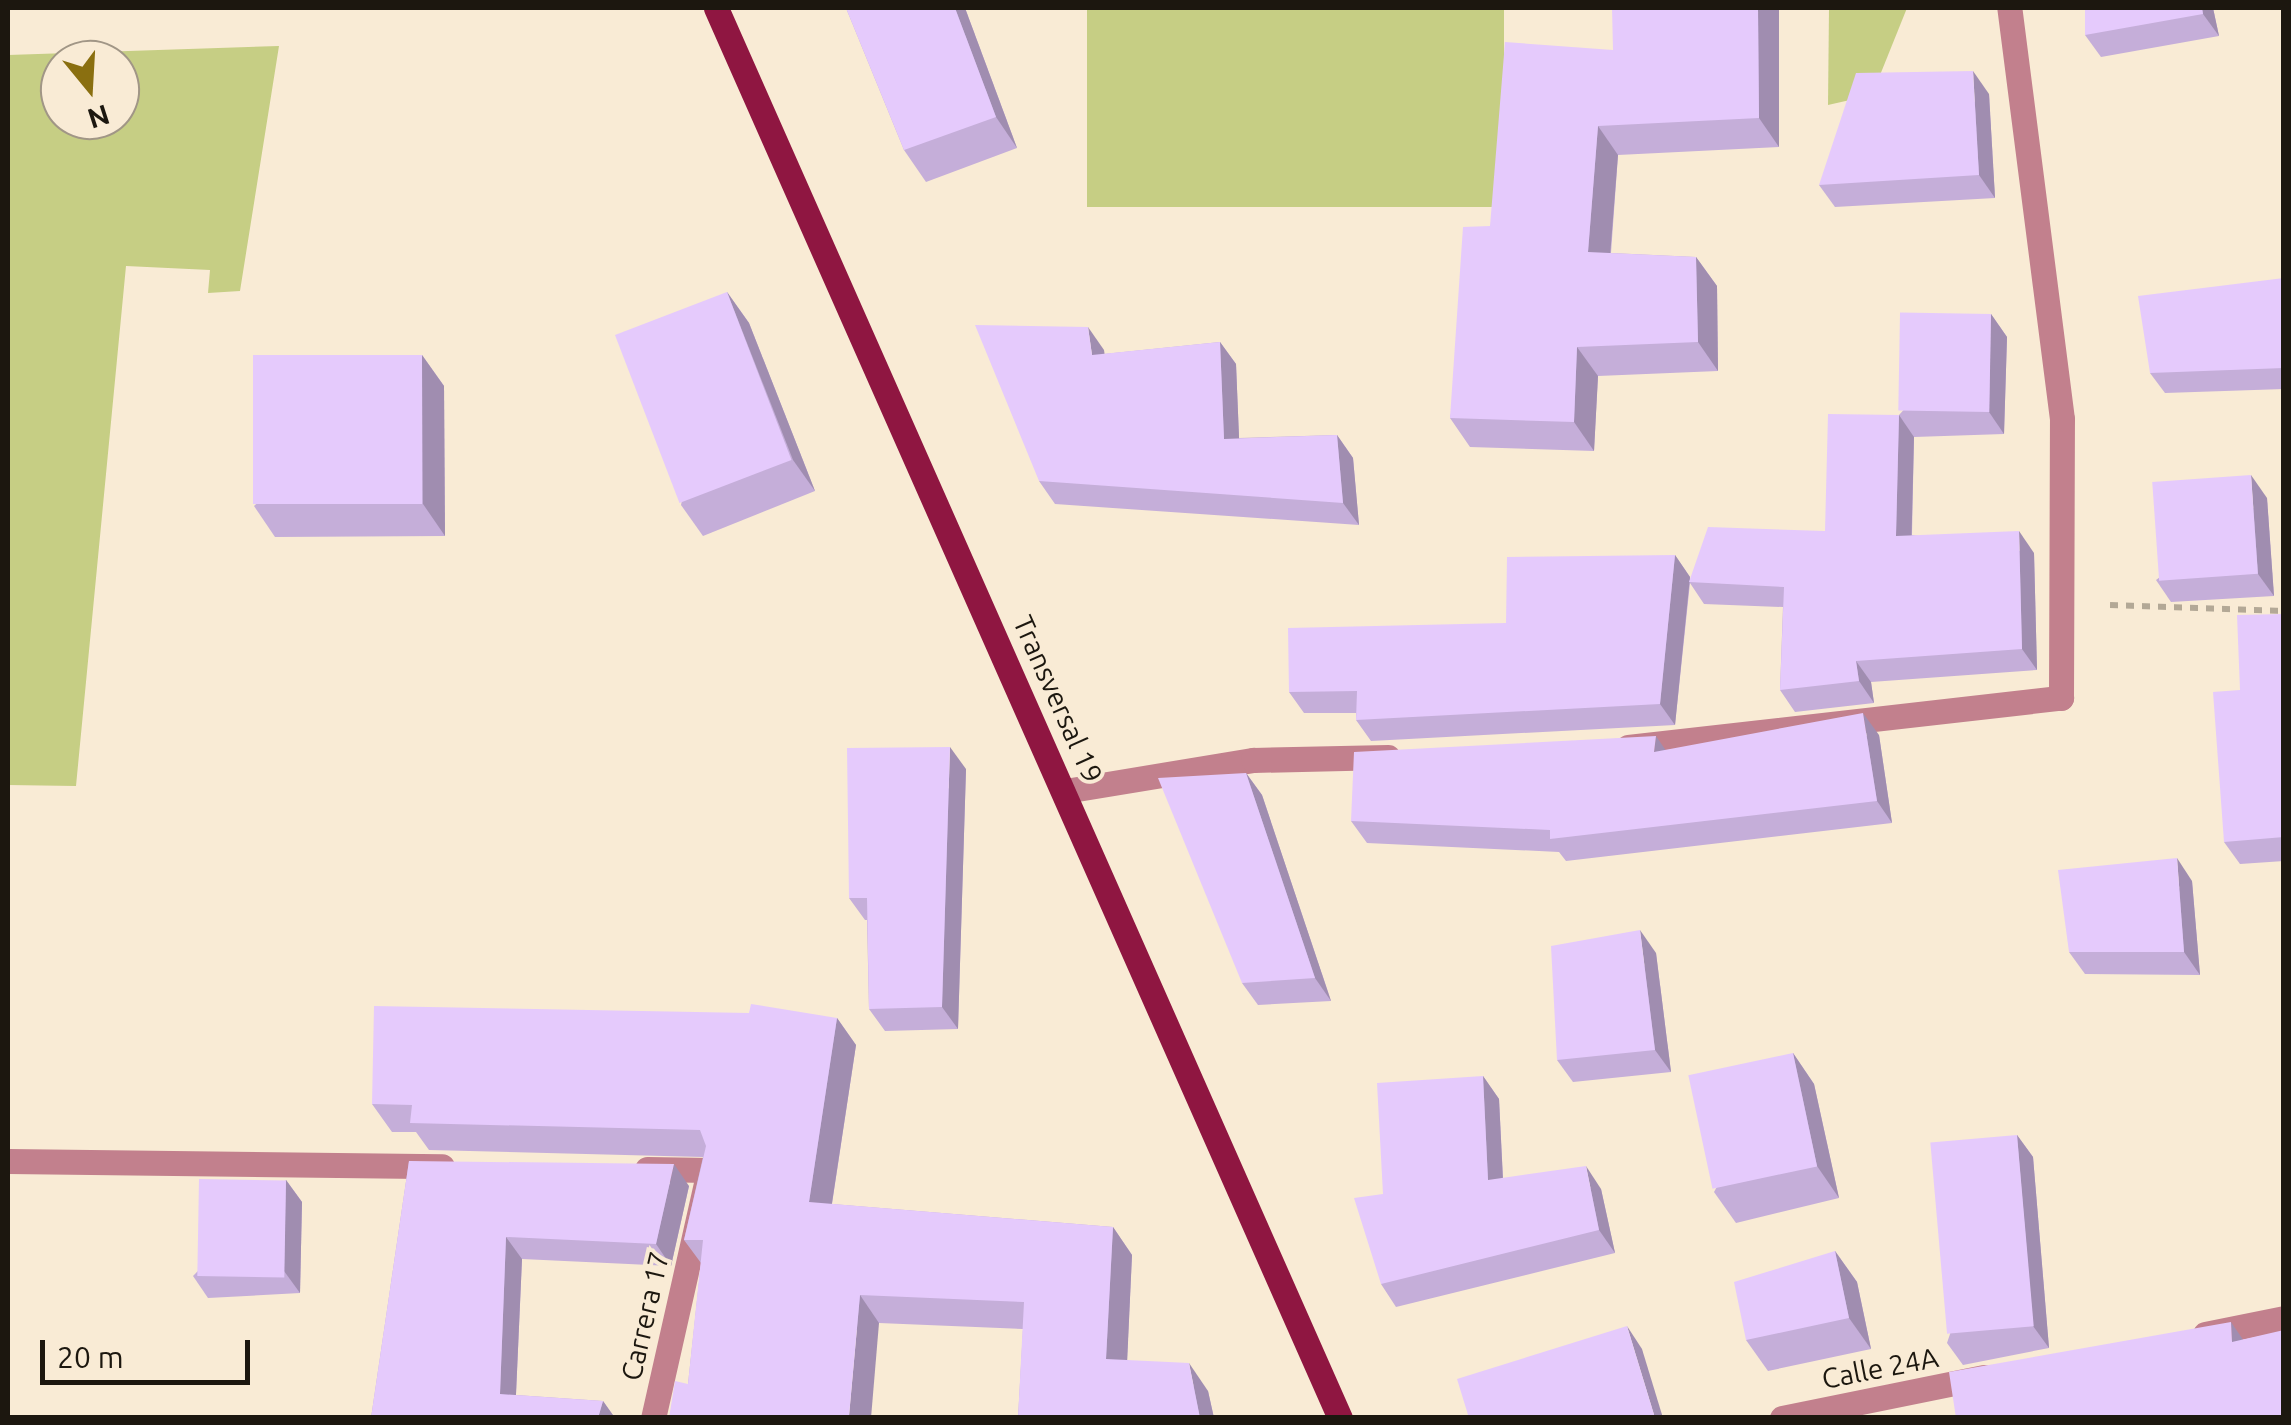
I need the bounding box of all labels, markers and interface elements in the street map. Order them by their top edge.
north arrow [40,40,140,140]
text: N [84,99,114,135]
street label: Transversal 19 [1006,610,1110,788]
street label: Carrera 17 [614,1248,676,1384]
scale bar [45,1320,255,1382]
text: 20 m [57,1340,124,1374]
street label: Calle 24A [1819,1340,1941,1396]

